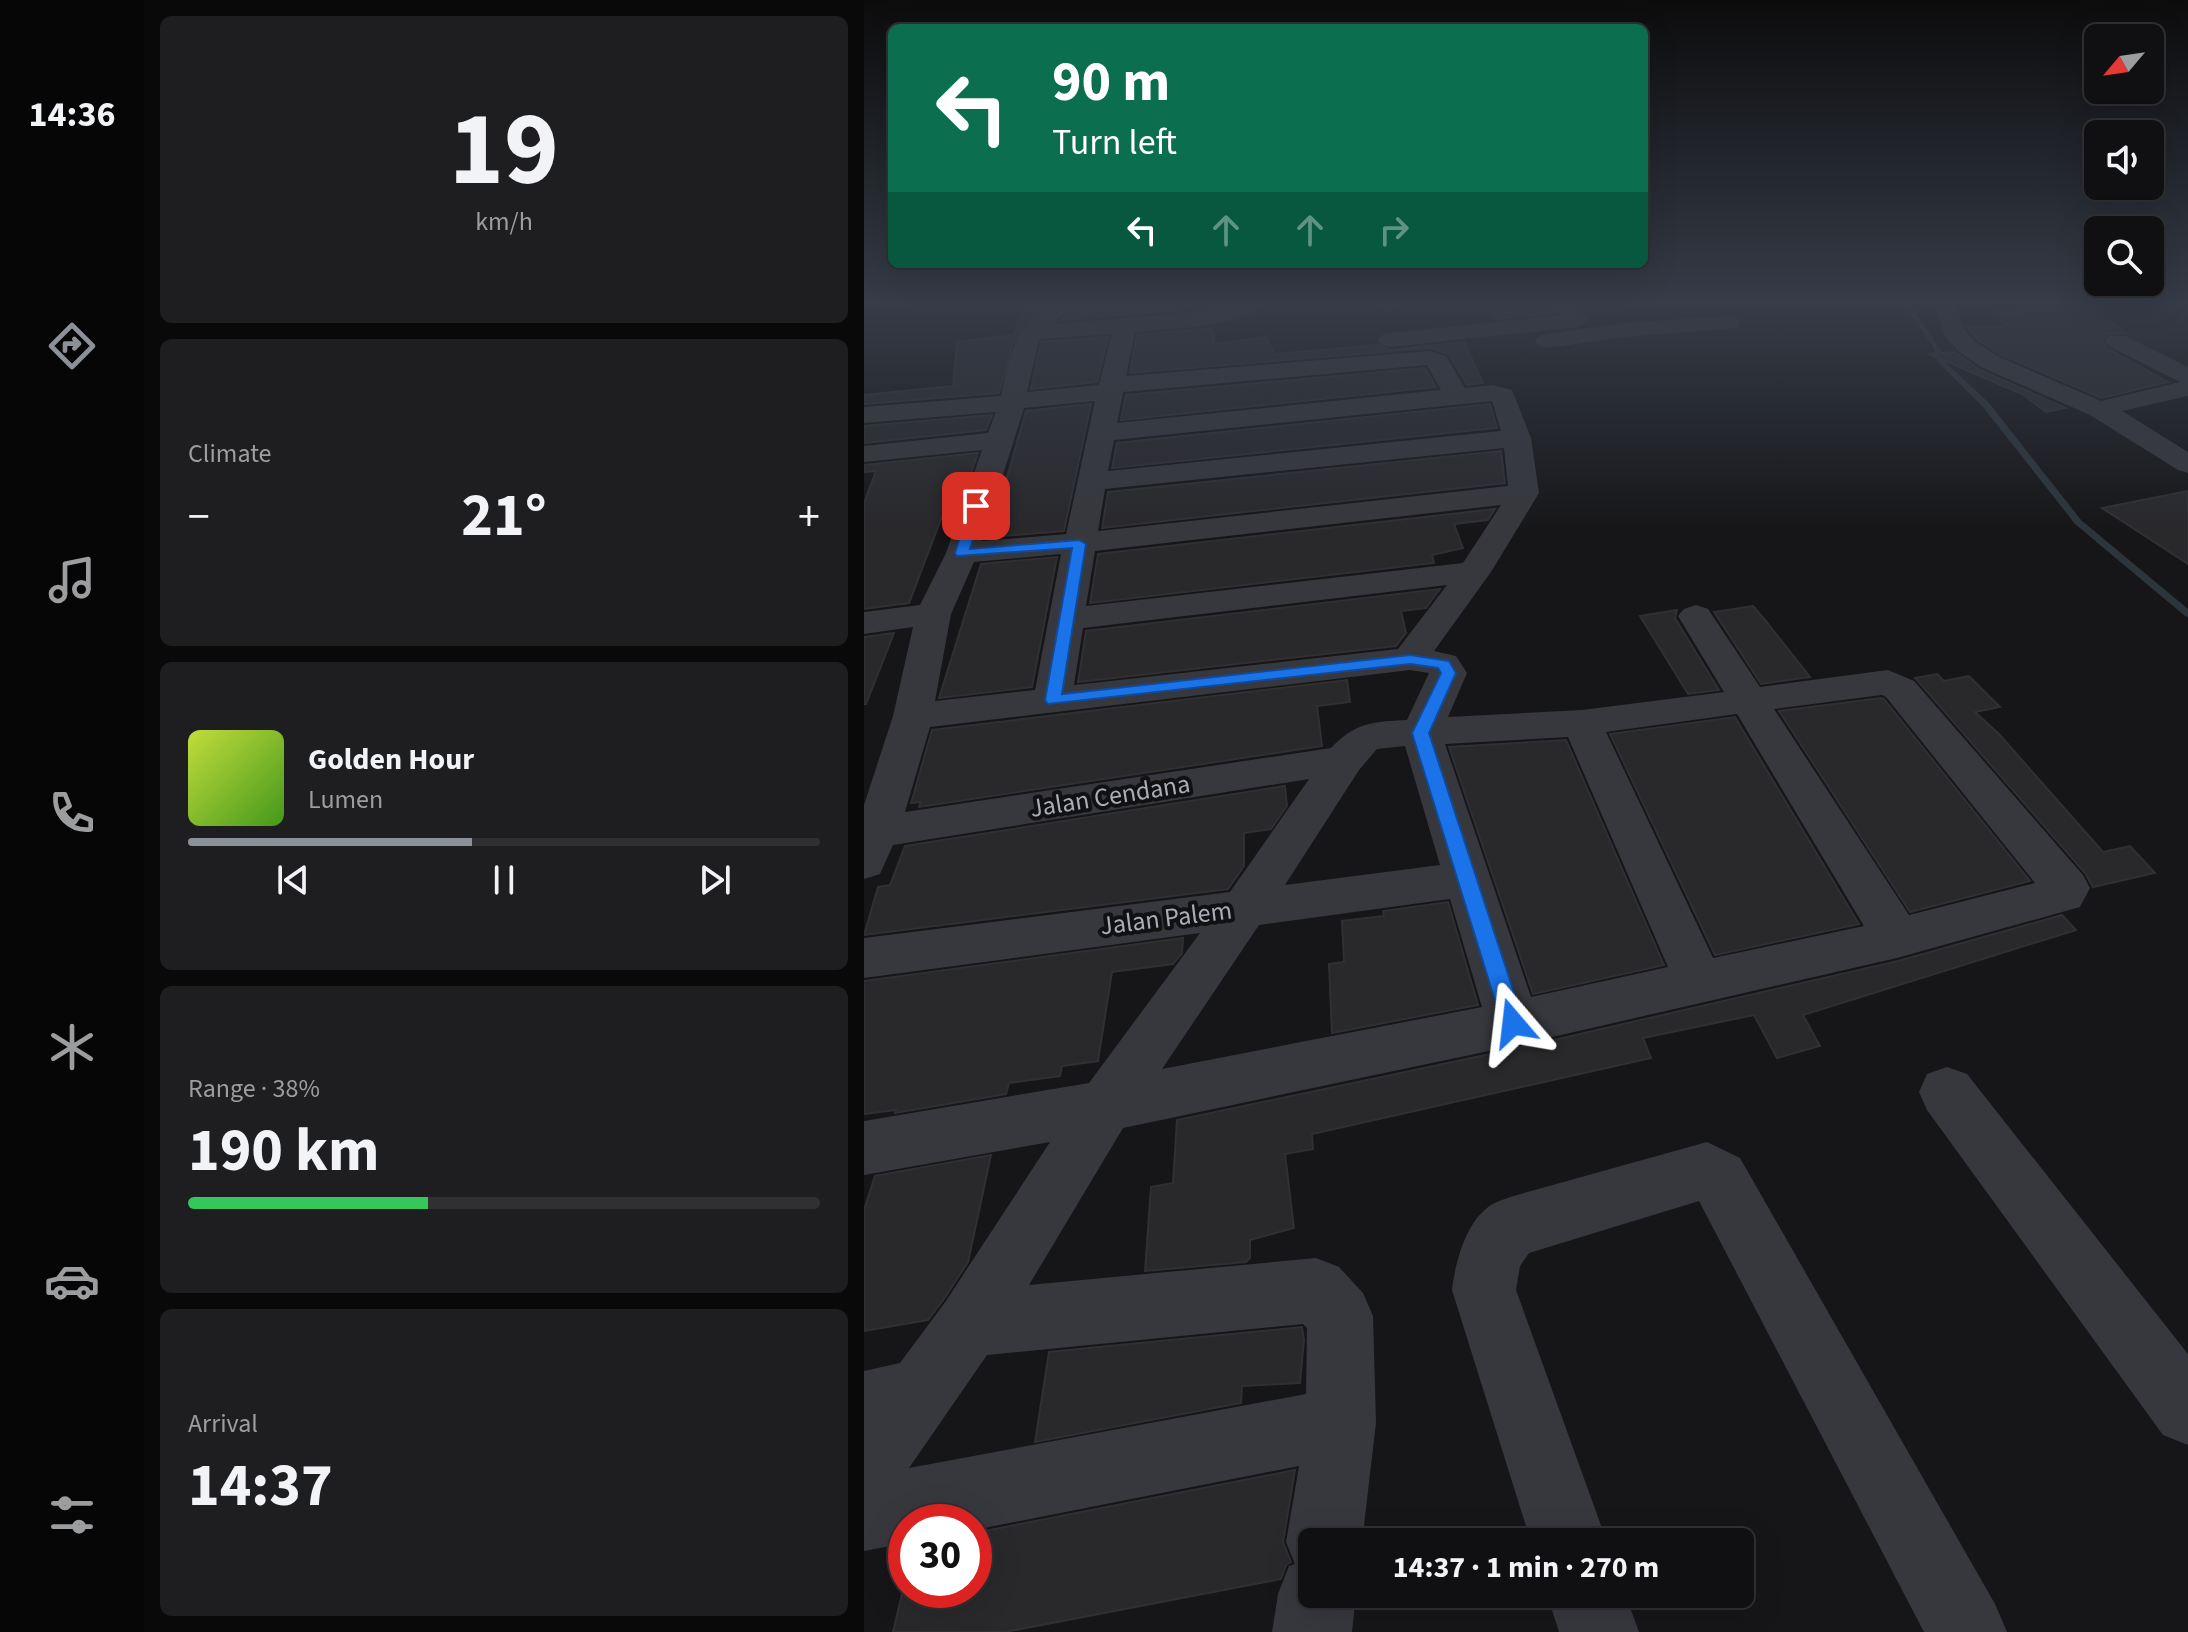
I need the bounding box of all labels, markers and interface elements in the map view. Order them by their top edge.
north arrow [2084,24,2164,104]
map controls [2084,24,2164,296]
text: 90 m [1052,43,1170,122]
icon: left [920,56,1024,160]
text: 19 [449,77,559,225]
text: 14:36 [29,89,115,140]
text: Turn left [1052,117,1177,168]
button: sound [2084,120,2164,200]
text: km/h [475,203,533,240]
icon: left [1120,208,1164,252]
icon: ahead [1204,208,1248,252]
icon: ahead [1288,208,1332,252]
icon: right [1372,208,1416,252]
button: search [2084,216,2164,296]
icon: directions [44,318,100,374]
text: Climate [188,435,272,472]
pin [942,472,1010,540]
text: 21° [461,474,547,559]
icon: arrive [954,484,998,528]
text: − [188,486,210,549]
text: + [798,486,820,549]
icon: music [44,552,100,608]
text: Golden Hour [308,738,474,781]
street label: Jalan Cendana [1027,765,1193,827]
text: Lumen [308,781,383,818]
icon: phone [44,785,100,841]
icon: previous [271,858,315,902]
icon: pause [482,858,526,902]
icon: next [693,858,737,902]
street label: Jalan Palem [1098,892,1234,944]
position arrow [1471,981,1555,1065]
icon: climate [44,1019,100,1075]
text: Range · 38% [188,1070,320,1107]
text: 190 km [188,1109,379,1194]
icon: car [44,1253,100,1309]
text: Arrival [188,1405,258,1442]
text: 14:37 [188,1444,333,1529]
icon: filters [44,1487,100,1543]
speed limit sign: 30 [888,1504,992,1608]
text: 14:37 · 1 min · 270 m [1393,1546,1659,1589]

